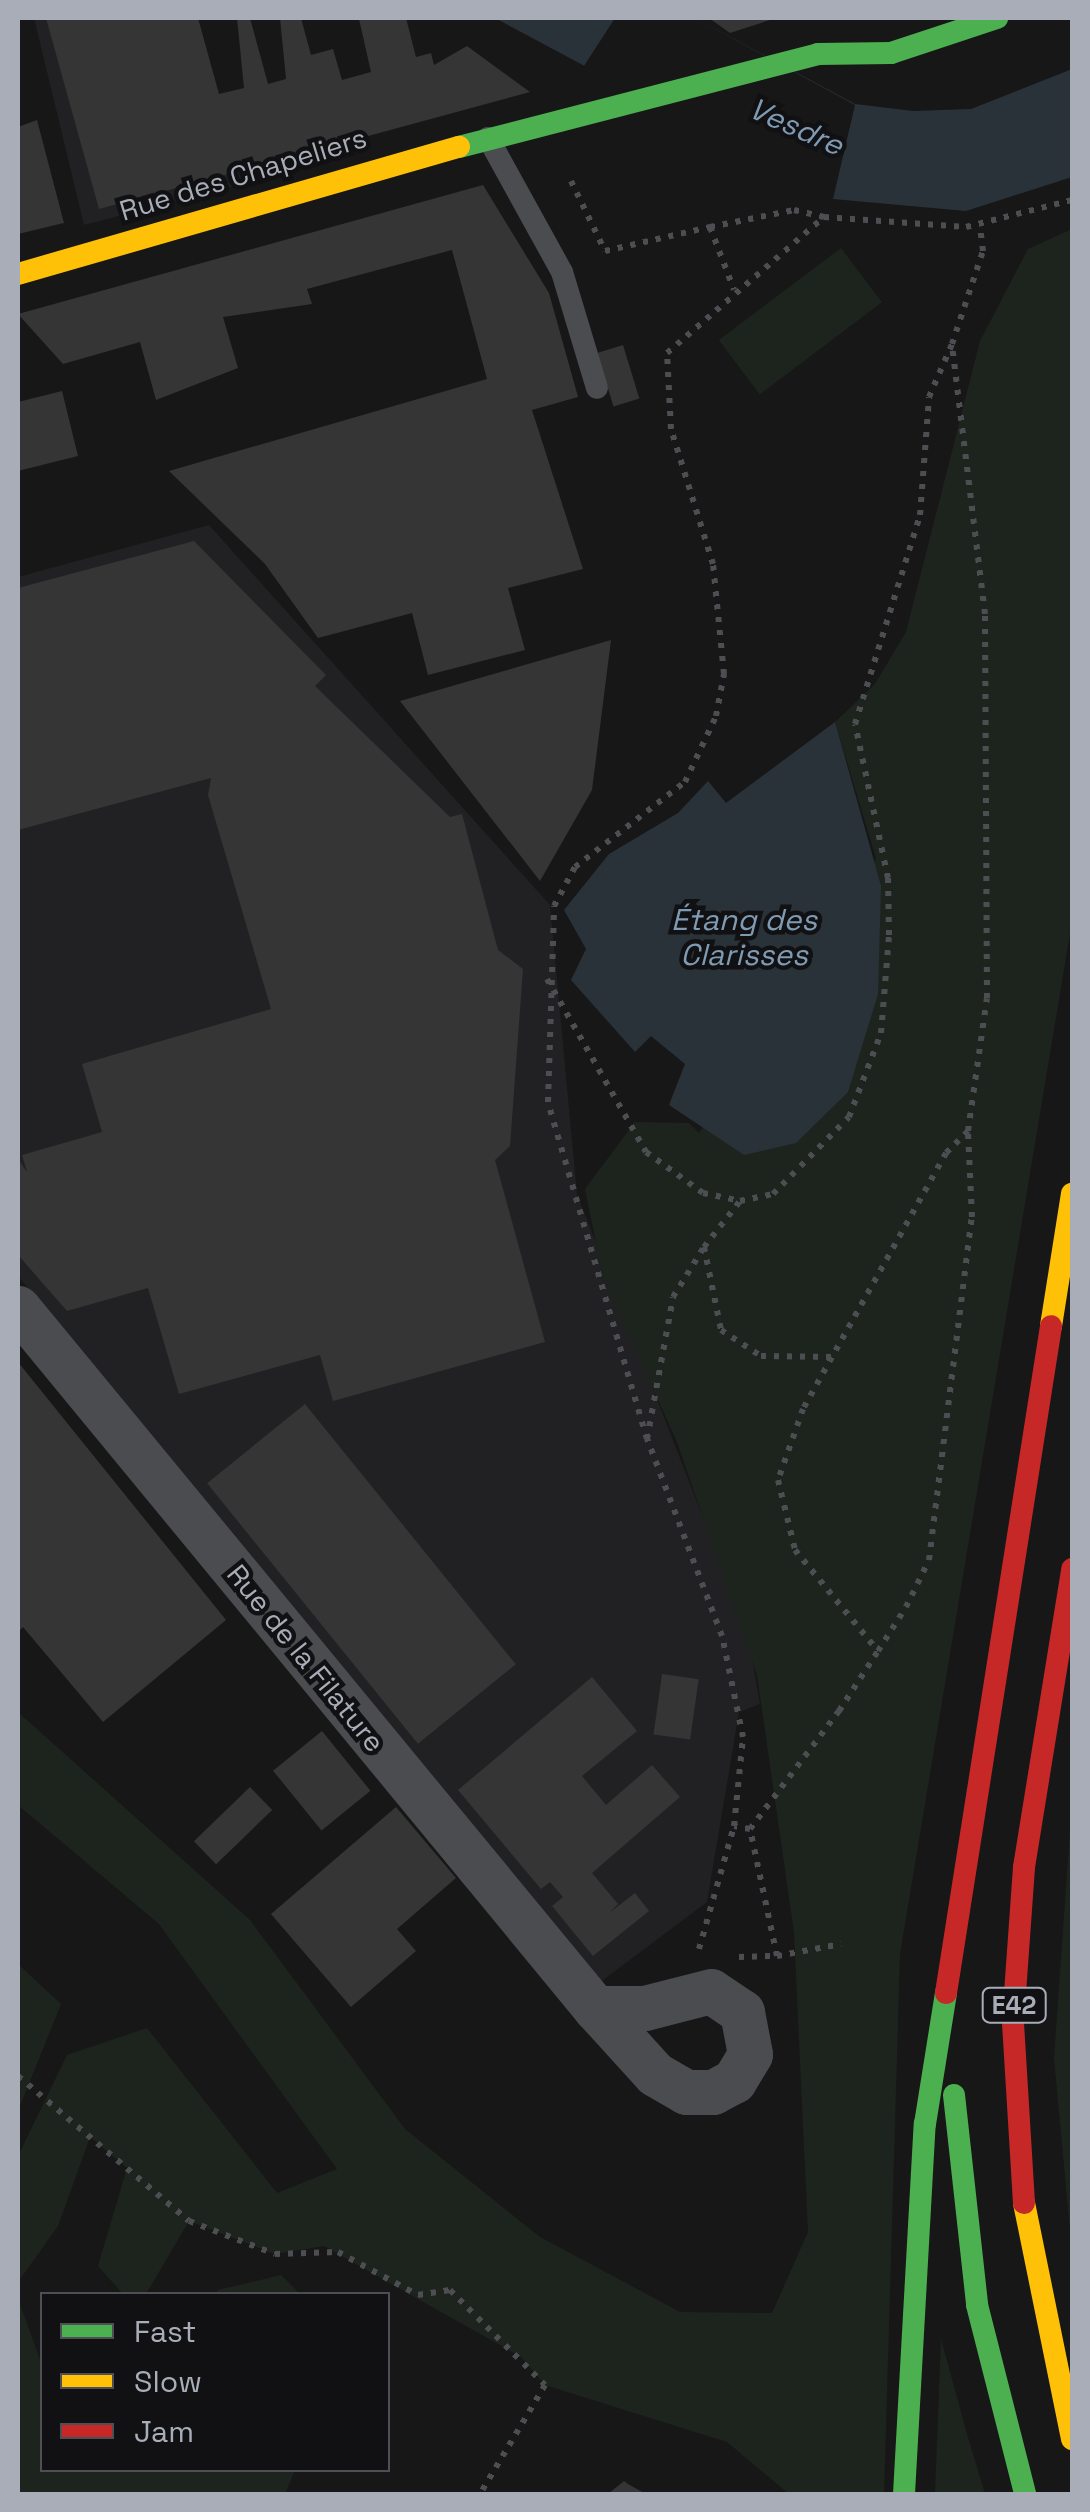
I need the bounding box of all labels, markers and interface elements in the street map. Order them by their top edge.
water label: Vesdre [744,90,848,164]
street label: Rue des Chapeliers [116,120,370,228]
water label: Étang des Clarisses [671,902,817,972]
street label: Rue de la Filature [220,1558,392,1758]
road number: E42 [982,1985,1046,2025]
legend [40,2292,390,2472]
text: Fast [134,2312,196,2351]
text: Slow [134,2362,202,2401]
text: Jam [134,2412,194,2451]

